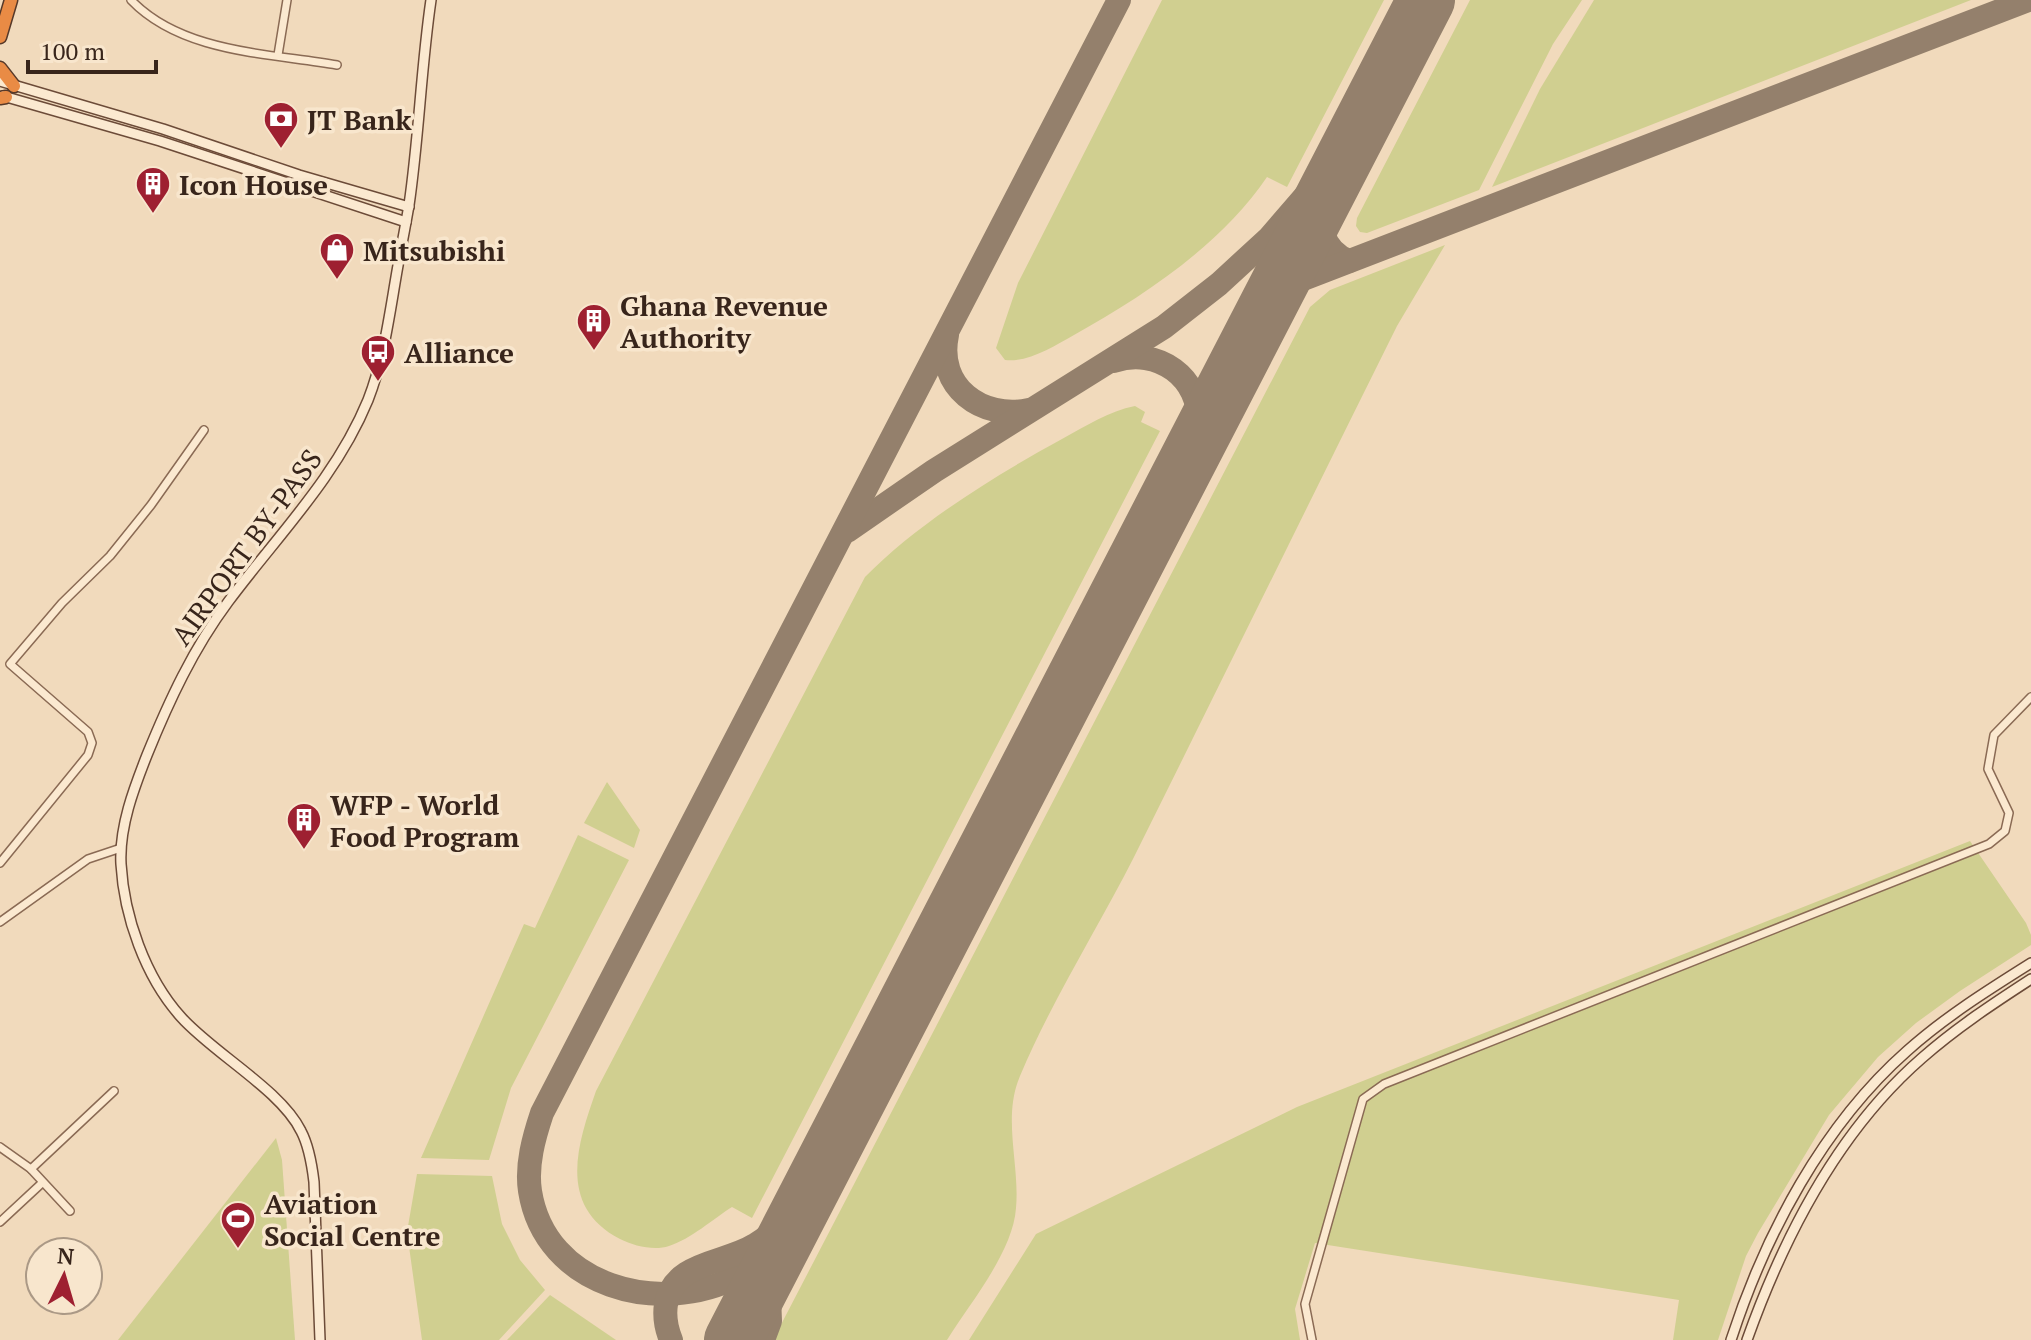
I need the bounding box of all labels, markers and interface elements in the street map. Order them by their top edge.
scale bar [28,24,156,74]
text: 100 m [40,35,105,67]
bank icon: JT Bank [262,100,300,150]
place label: JT Bank [307,101,412,138]
building icon: Icon House [134,165,172,215]
place label: Icon House [179,166,328,203]
shop icon: Mitsubishi [318,231,356,281]
place label: Mitsubishi [363,232,505,269]
place label: Ghana Revenue Authority [620,287,828,356]
building icon: Ghana Revenue Authority [575,302,613,352]
bus stop icon: Alliance [359,333,397,383]
place label: Alliance [404,334,514,371]
street label: AIRPORT BY-PASS [162,442,330,652]
place label: WFP - World Food Program [330,786,520,855]
building icon: WFP - World Food Program [285,801,323,851]
place label: Aviation Social Centre [264,1185,441,1254]
sports icon: Aviation Social Centre [219,1200,257,1250]
north arrow [24,1236,104,1316]
text: N [56,1240,76,1271]

